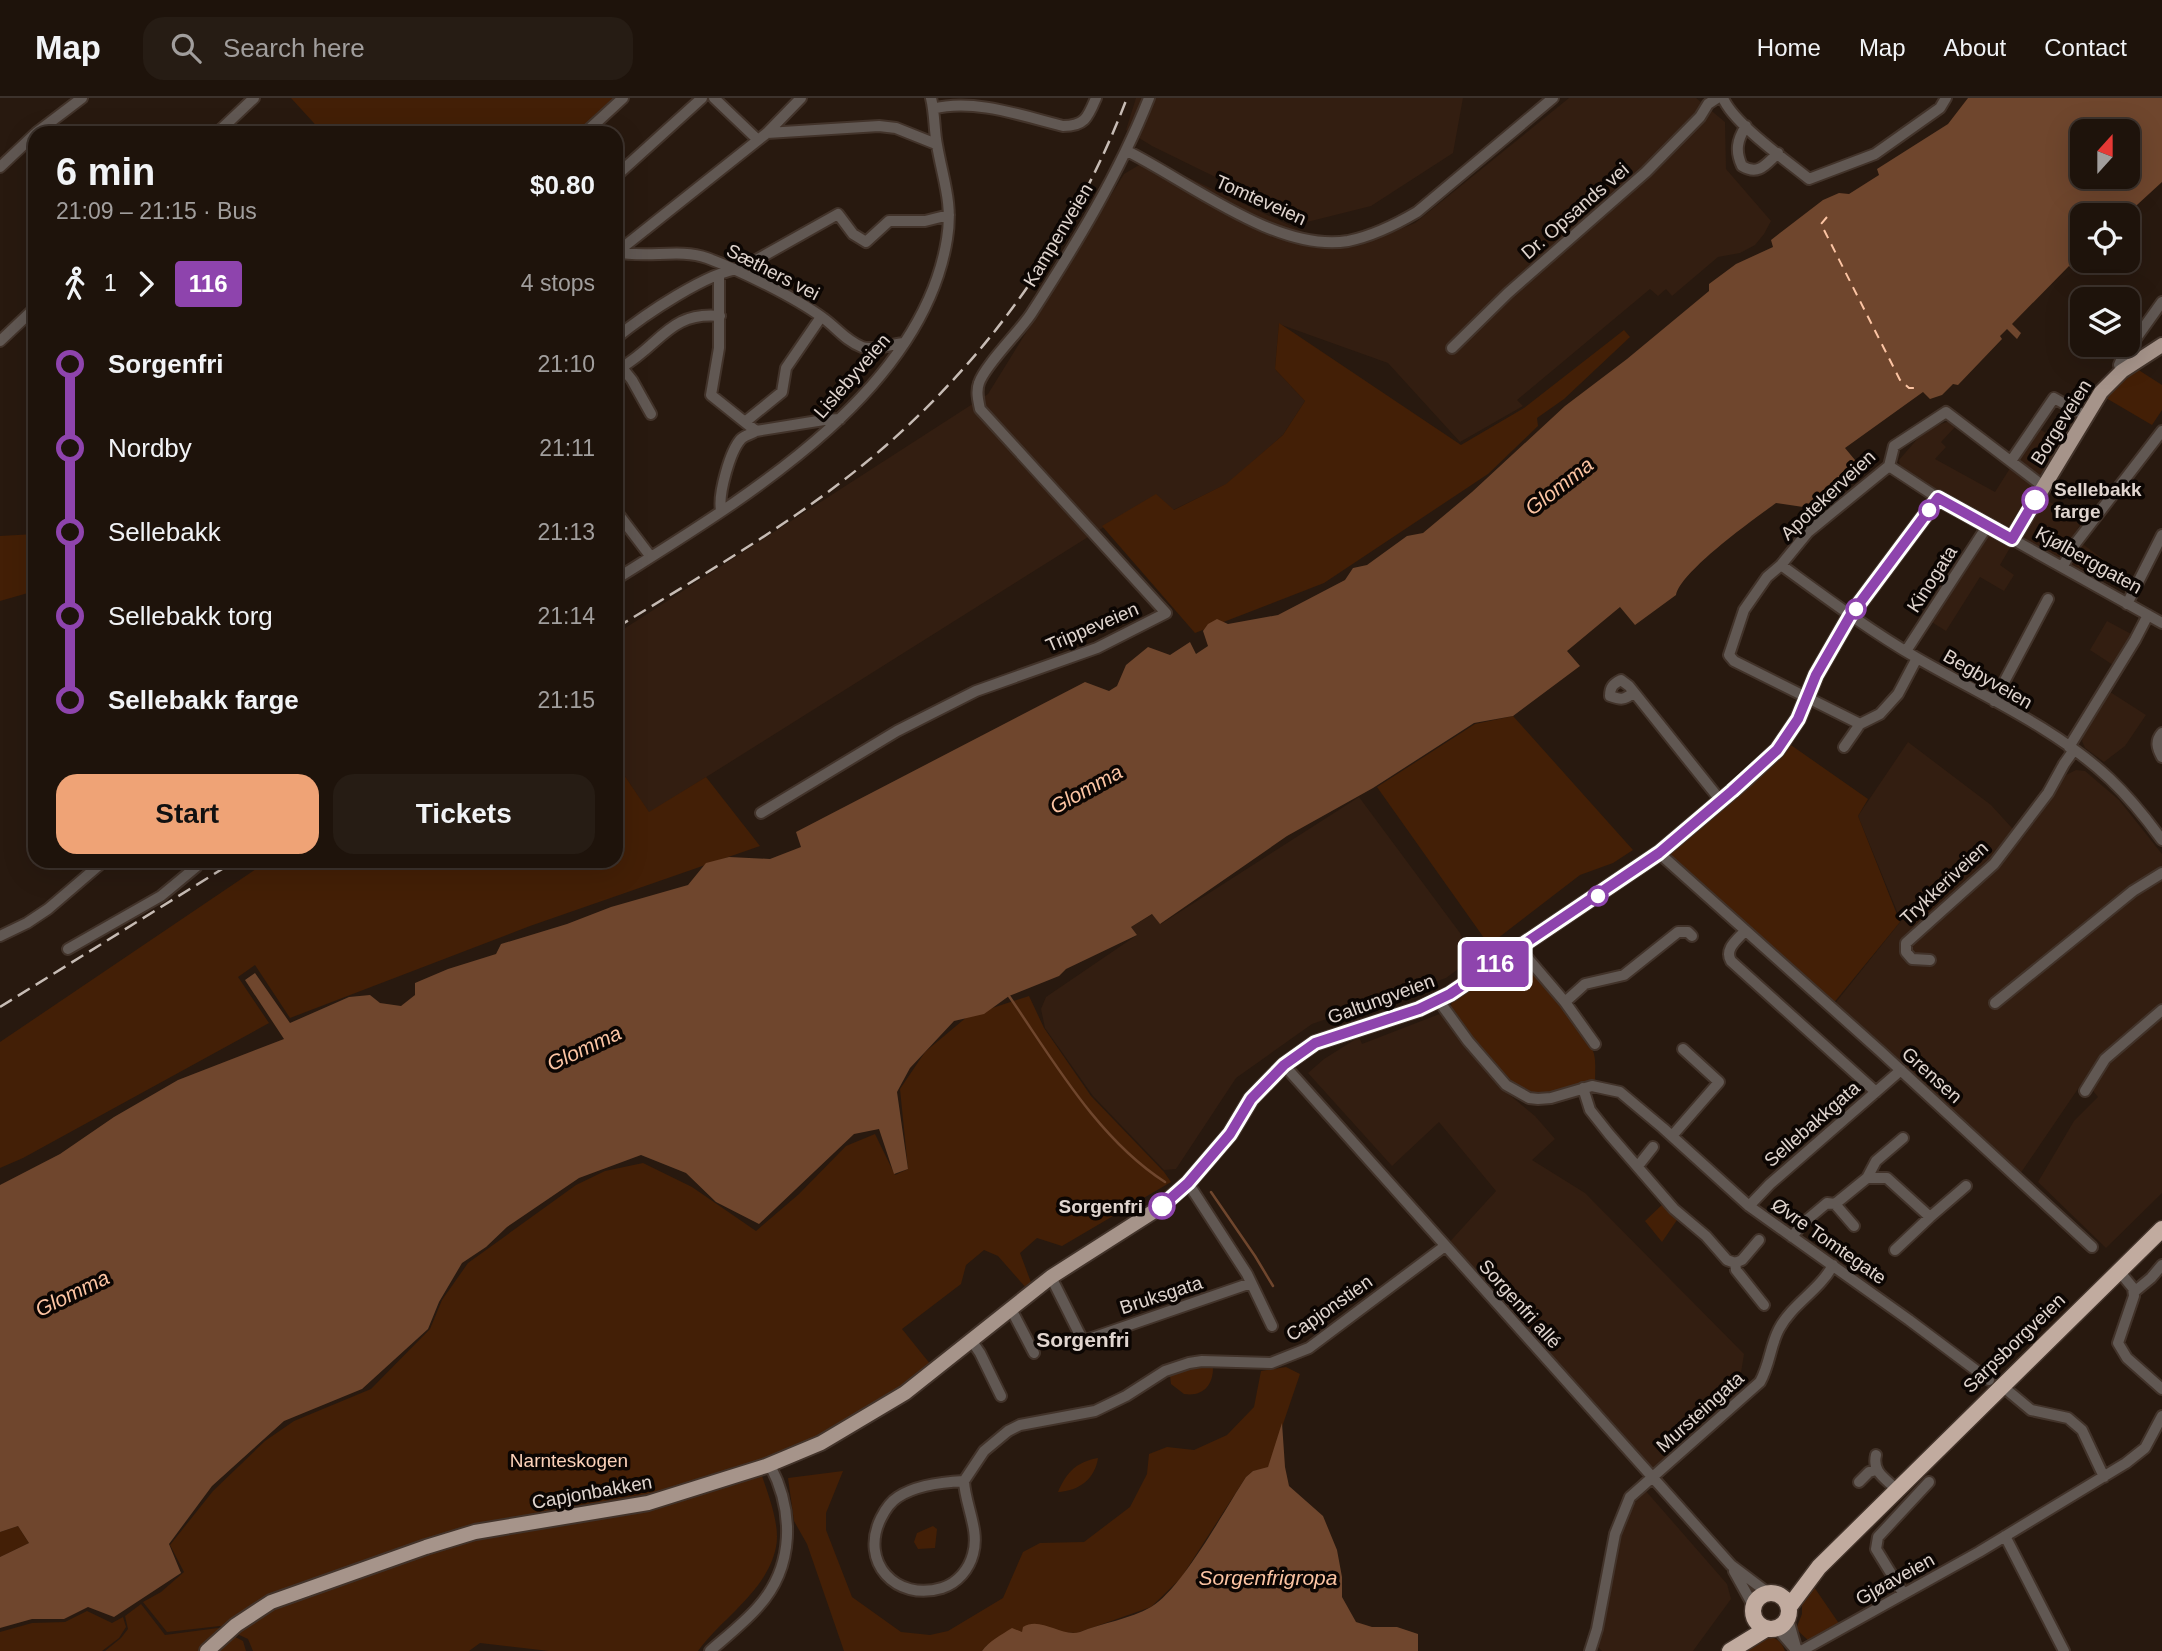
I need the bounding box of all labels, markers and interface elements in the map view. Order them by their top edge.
search box [143,17,633,80]
text: Map [35,29,101,66]
icon: search [167,29,205,67]
text: Search here [223,33,365,63]
text: Home [1757,34,1821,61]
text: Map [1859,34,1906,61]
text: About [1944,34,2006,61]
text: Contact [2044,34,2127,61]
north arrow [2070,119,2140,189]
map controls [2070,119,2140,357]
text: 6 min [56,151,155,193]
street label: Dr. Opsands vei [1517,159,1633,263]
text: $0.80 [530,170,595,200]
street label: Tomteveien [1212,171,1310,229]
street label: Kampenveien [1019,180,1097,290]
text: 21:09 – 21:15 · Bus [56,198,257,224]
button: locate [2070,203,2140,273]
street label: Sæthers vei [723,240,823,304]
icon: walk [56,265,94,303]
icon: forward [127,265,165,303]
text: 1 [104,270,117,296]
text: 116 [189,270,228,297]
text: 4 stops [521,270,595,296]
button: layers [2070,287,2140,357]
street label: Lislebyveien [810,330,894,422]
text: Sorgenfri [108,349,224,379]
text: 21:10 [537,351,595,377]
street label: Borgeveien [2027,376,2095,468]
text: Nordby [108,433,192,463]
text: 21:11 [539,435,595,461]
street label: Apotekerveien [1776,446,1880,544]
water label: Glomma [1521,453,1597,519]
place label: Sellebakk farge [2054,479,2142,522]
marker: Sellebakk farge [2022,487,2048,513]
unlabelled marker [1919,500,1939,520]
text: Sellebakk [108,517,221,547]
text: 21:13 [537,519,595,545]
street label: Kjølberggaten [2032,522,2146,598]
street label: Kinogata [1903,541,1961,616]
street label: Trippeveien [1043,598,1141,656]
unlabelled marker [1846,599,1866,619]
text: Sellebakk torg [108,601,273,631]
text: 21:14 [537,603,595,629]
street label: Begbyveien [1940,645,2036,713]
text: Sellebakk farge [108,685,299,715]
text: 21:15 [537,687,595,713]
water label: Glomma [1046,760,1126,818]
button: Start [56,774,319,854]
button: Tickets [333,774,595,854]
street label: Trykkeriveien [1896,837,1992,929]
unlabelled marker [1588,886,1608,906]
line badge: 116 [1455,941,1535,987]
text: 116 [1476,950,1514,977]
street label: Galtungveien [1325,970,1437,1028]
water label: Glomma [543,1021,625,1075]
street label: Grensen [1898,1043,1966,1107]
street label: Sellebakkgata [1760,1077,1864,1171]
marker: Sorgenfri [1149,1193,1175,1219]
street label: Øvre Tomtegate [1768,1194,1890,1288]
place label: Sorgenfri [1059,1196,1143,1217]
street label: Sorgenfri allé [1475,1255,1565,1353]
water label: Glomma [31,1265,113,1321]
street label: Capjonstien [1282,1271,1376,1345]
street label: Bruksgata [1117,1272,1205,1318]
street label: Sarpsborgveien [1959,1289,2069,1397]
district label: Sorgenfri [1036,1328,1130,1351]
street label: Mursteingata [1652,1367,1748,1457]
park label: Narnteskogen [510,1450,628,1471]
street label: Capjonbakken [530,1471,654,1513]
street label: Gjøaveien [1852,1549,1938,1609]
water label: Sorgenfrigropa [1199,1566,1337,1589]

